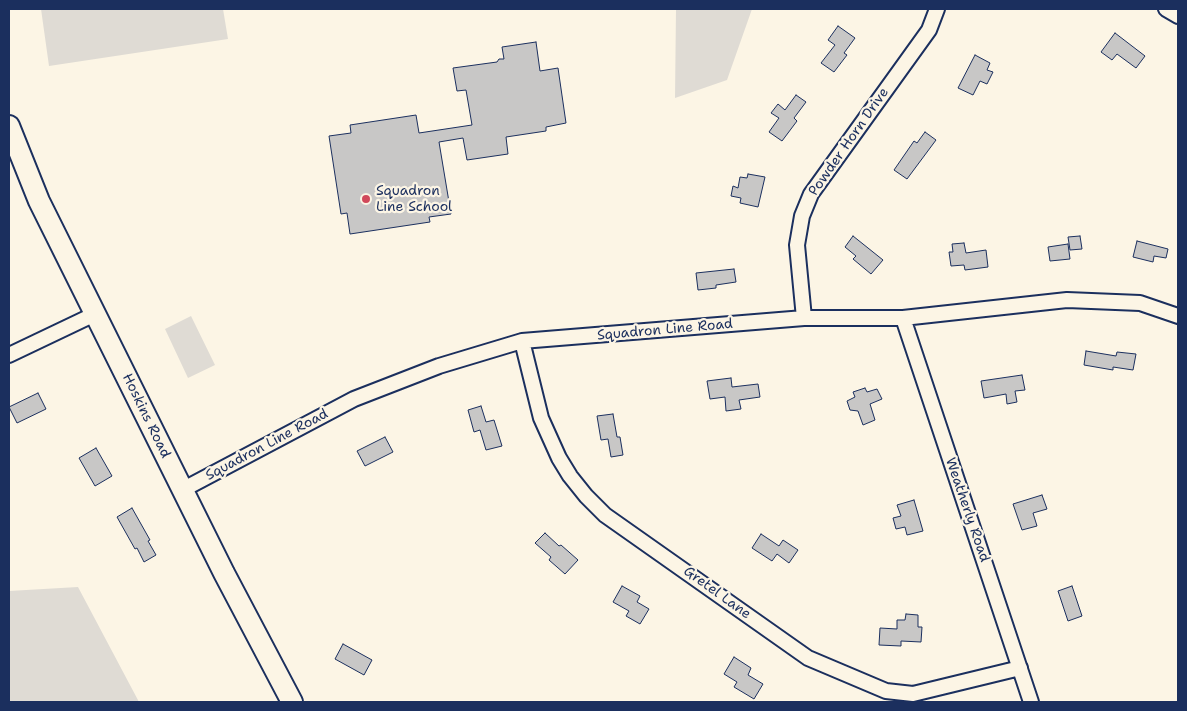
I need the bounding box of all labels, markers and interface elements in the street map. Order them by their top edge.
street label: Powder Horn Drive [805,85,893,199]
place label: Squadron Line School [376,183,452,216]
marker: Squadron Line School [360,193,372,205]
street label: Squadron Line Road [596,316,734,344]
street label: Hoskins Road [118,371,174,461]
street label: Squadron Line Road [203,406,331,484]
street label: Weatherly Road [941,456,993,564]
street label: Gretel Lane [680,563,754,623]

